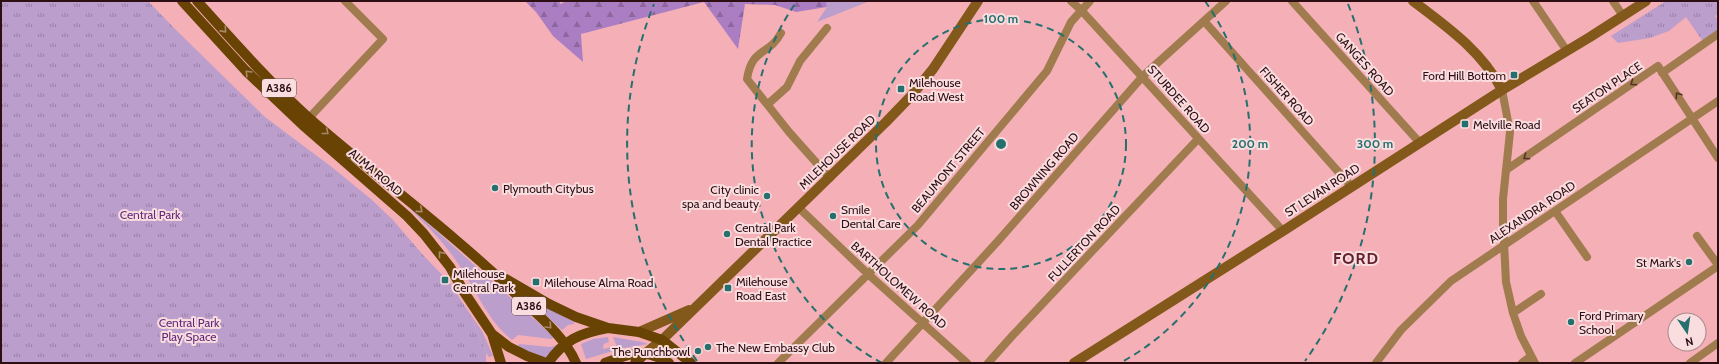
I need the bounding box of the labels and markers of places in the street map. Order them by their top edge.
place label: Ford Hill Bottom [1423,68,1506,83]
marker: Ford Hill Bottom [1509,70,1519,80]
place label: Milehouse Road West [909,75,964,104]
marker: Milehouse Road West [896,84,906,94]
place label: Melville Road [1473,117,1540,132]
marker: Melville Road [1460,119,1470,129]
centre of rings [994,137,1008,151]
place label: Plymouth Citybus [503,181,594,196]
place label: City clinic spa and beauty [682,182,760,211]
marker: Plymouth Citybus [490,183,500,193]
marker: City clinic spa and beauty [762,191,772,201]
place label: Smile Dental Care [841,202,901,231]
marker: Smile Dental Care [828,211,838,221]
place label: Central Park Dental Practice [735,220,812,249]
marker: Central Park Dental Practice [722,229,732,239]
place label: St Mark's [1636,255,1681,270]
marker: St Mark's [1684,257,1694,267]
place label: Milehouse Central Park [453,266,514,295]
place label: Milehouse Road East [736,274,788,303]
marker: Milehouse Central Park [440,275,450,285]
place label: Milehouse Alma Road [544,275,653,290]
marker: Milehouse Alma Road [531,277,541,287]
marker: Milehouse Road East [723,283,733,293]
place label: Ford Primary School [1579,308,1644,337]
marker: Ford Primary School [1566,317,1576,327]
place label: The New Embassy Club [716,340,835,355]
marker: The New Embassy Club [703,342,713,352]
place label: The Punchbowl [612,344,690,359]
marker: The Punchbowl [693,346,703,356]

